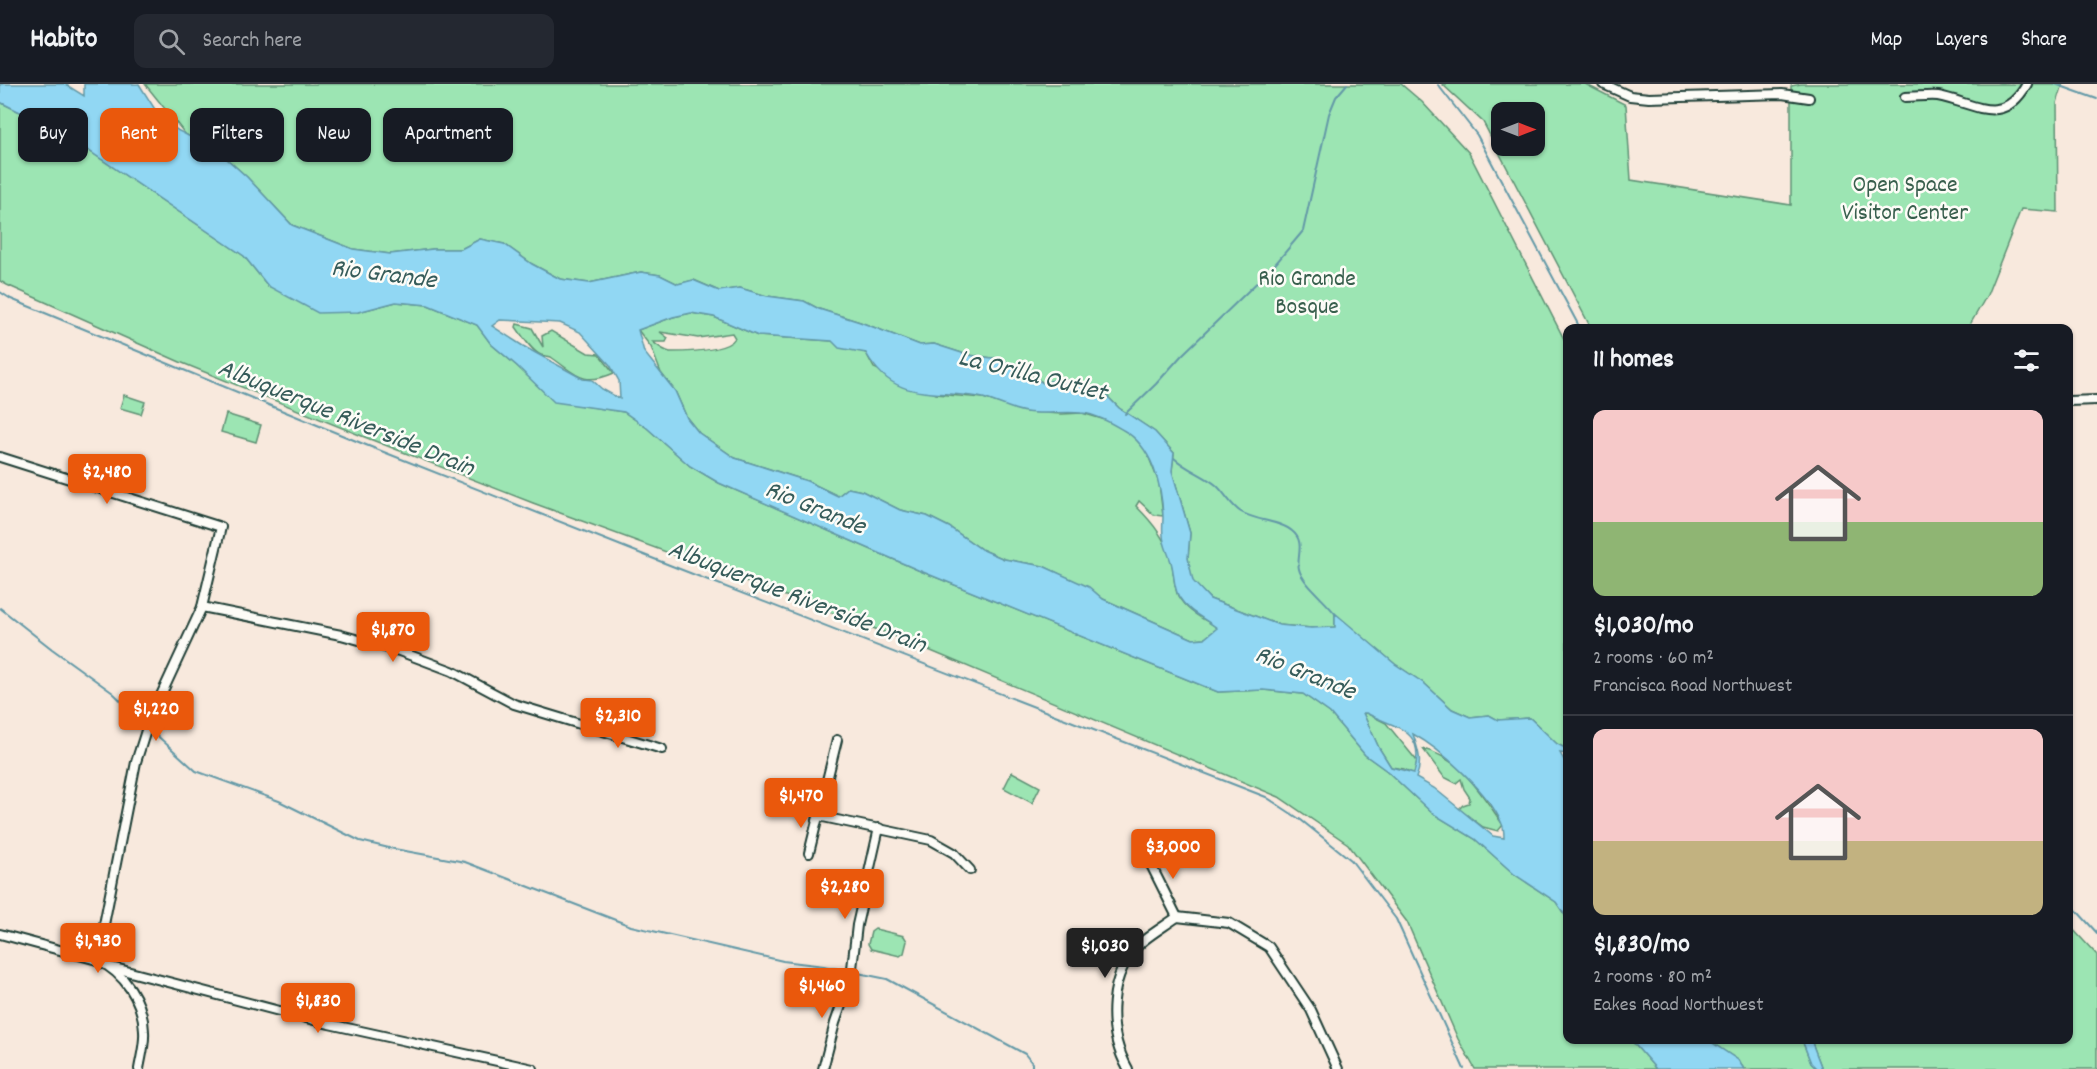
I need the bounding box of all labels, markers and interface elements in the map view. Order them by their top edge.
search box [134,14,554,68]
text: Habito [30,21,98,61]
icon: search [155,25,188,58]
text: Search here [203,26,302,57]
text: Map [1871,26,1902,56]
text: Layers [1935,26,1988,56]
text: Share [2021,26,2067,56]
north arrow [1491,102,1545,156]
map controls [1491,102,1545,156]
chip: Buy [18,108,88,162]
chip: Rent [100,108,178,162]
chip: Filters [190,108,284,162]
chip: New [296,108,371,162]
chip: Apartment [383,108,513,162]
park label: Open Space Visitor Center [1842,169,1968,231]
water label: Rio Grande [329,251,440,300]
park label: Rio Grande Bosque [1258,263,1356,325]
water label: La Orilla Outlet [954,340,1112,413]
text: 11 homes [1593,342,1674,379]
icon: filters [2010,344,2043,377]
water label: Albuquerque Riverside Drain [212,351,480,488]
icon: home [1764,449,1872,557]
pin: $2,480 [58,454,156,505]
text: $2,480 [82,459,132,487]
water label: Rio Grande [759,472,872,547]
water label: Albuquerque Riverside Drain [662,532,932,665]
text: $1,030/mo [1593,608,1694,645]
pin: $1,870 [344,612,442,663]
text: $1,870 [371,617,415,645]
water label: Rio Grande [1249,637,1362,712]
text: 2 rooms · 60 m² [1593,645,1714,673]
text: Francisca Road Northwest [1593,673,1792,701]
pin: $1,220 [107,691,205,742]
text: $1,220 [133,696,179,724]
pin: $2,310 [569,698,667,749]
text: $2,310 [595,703,641,731]
icon: home [1764,768,1872,876]
pin: $1,470 [752,778,850,829]
text: $1,470 [778,783,824,811]
pin: $3,000 [1124,829,1222,880]
text: $3,000 [1145,834,1201,862]
pin: $2,280 [796,869,894,920]
text: $2,280 [820,874,870,902]
pin: $1,930 [49,923,147,974]
text: $1,830/mo [1593,927,1690,964]
text: $1,930 [74,928,122,956]
pin: $1,030 [1056,928,1154,979]
text: $1,030 [1081,933,1130,961]
text: 2 rooms · 80 m² [1593,964,1712,992]
pin: $1,460 [773,968,871,1019]
text: $1,460 [798,973,846,1001]
pin: $1,830 [269,983,367,1034]
text: $1,830 [295,988,341,1016]
text: Eakes Road Northwest [1593,992,1764,1020]

